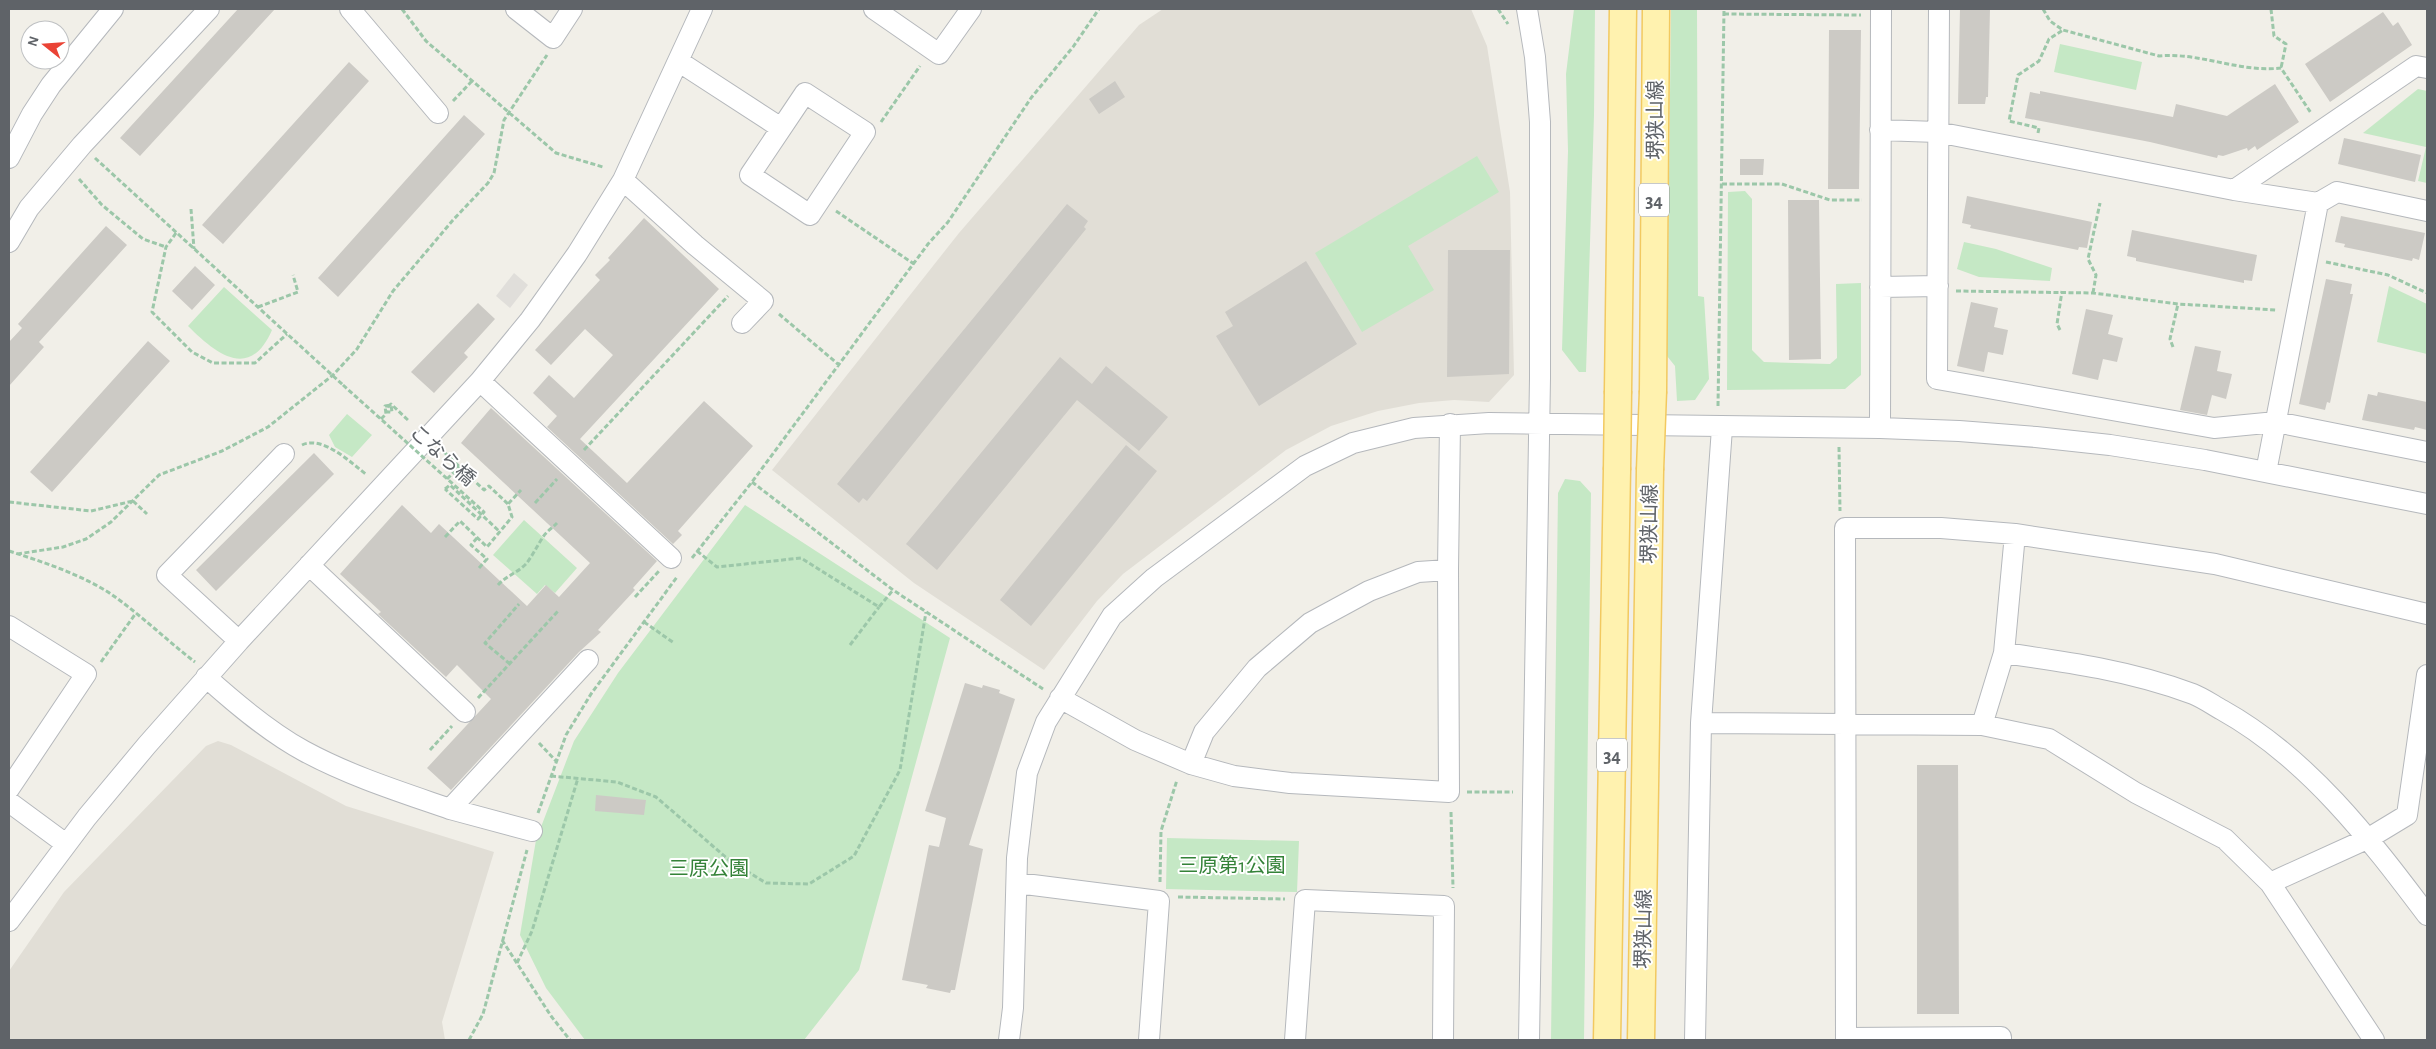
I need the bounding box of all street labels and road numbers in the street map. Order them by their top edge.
street label: 堺狭山線 [1644,80,1666,160]
road number: 34 [1639,184,1669,216]
street label: こなら橋 [406,421,479,490]
street label: 堺狭山線 [1637,484,1661,564]
road number: 34 [1597,738,1627,772]
street label: 堺狭山線 [1631,889,1655,969]

